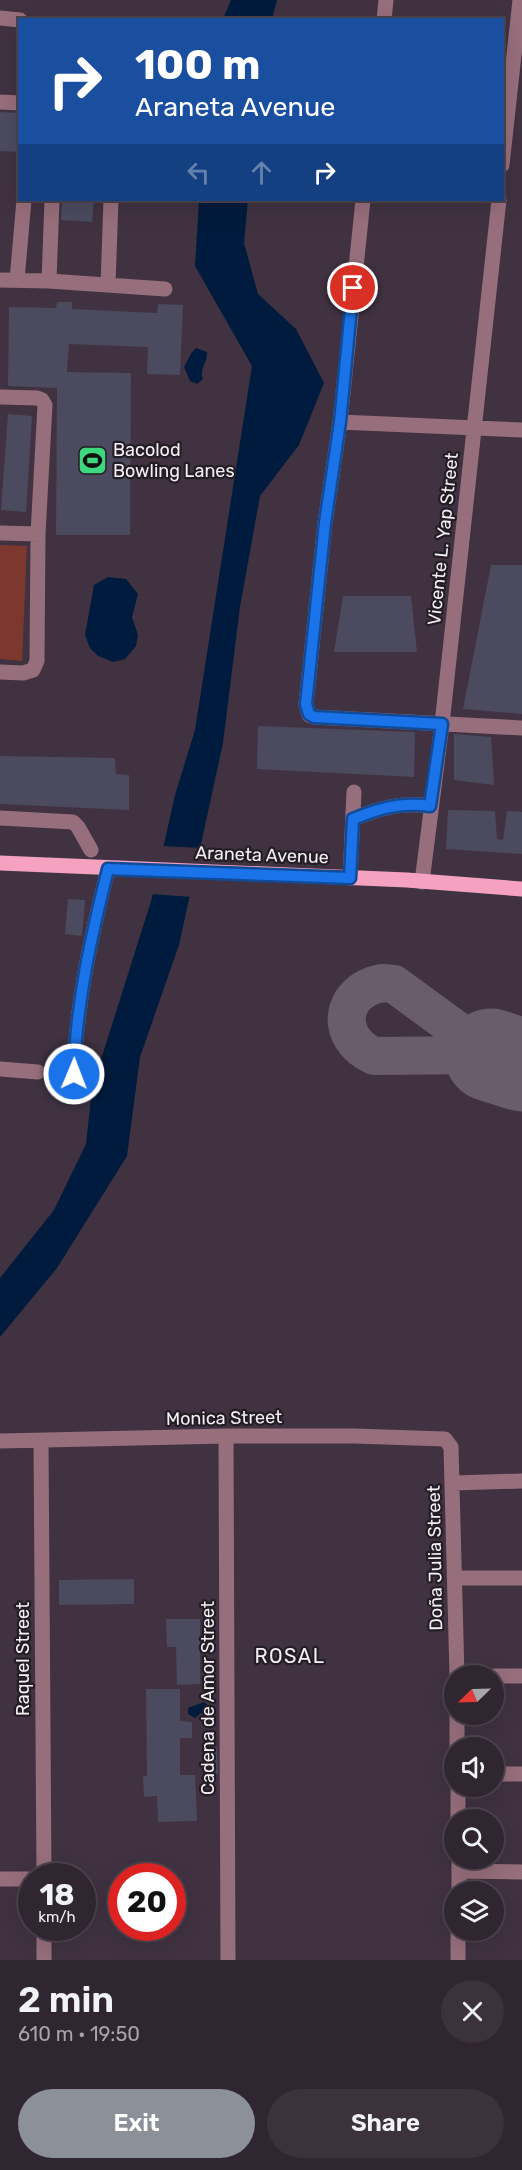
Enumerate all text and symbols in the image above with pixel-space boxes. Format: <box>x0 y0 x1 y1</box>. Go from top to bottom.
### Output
text: 100 m <box>135 40 260 90</box>
icon: right <box>36 42 114 120</box>
text: Araneta Avenue <box>135 91 335 123</box>
icon: left <box>182 156 215 189</box>
icon: ahead <box>245 156 278 189</box>
icon: right <box>308 156 341 189</box>
pin <box>327 262 378 313</box>
icon: arrive <box>336 271 369 304</box>
place label: Bacolod Bowling Lanes <box>113 439 235 482</box>
sports icon: Bacolod Bowling Lanes <box>76 444 108 476</box>
street label: Vicente L. Yap Street <box>423 451 463 627</box>
street label: Araneta Avenue <box>195 842 329 868</box>
position arrow <box>42 1042 106 1106</box>
street label: Monica Street <box>166 1406 282 1430</box>
street label: Doña Julia Street <box>423 1485 447 1631</box>
street label: Cadena de Amor Street <box>197 1601 219 1795</box>
street label: Raquel Street <box>12 1602 34 1716</box>
district label: ROSAL <box>254 1644 326 1668</box>
north arrow <box>444 1665 504 1725</box>
map controls <box>444 1665 504 1941</box>
button: sound <box>444 1737 504 1797</box>
button: search <box>444 1809 504 1869</box>
speed limit sign: 20 <box>108 1863 186 1941</box>
text: 18 <box>39 1877 75 1913</box>
button: layers <box>444 1881 504 1941</box>
text: km/h <box>38 1908 76 1926</box>
text: 2 min <box>18 1978 114 2021</box>
button: close <box>441 1980 504 2043</box>
text: 610 m · 19:50 <box>18 2022 140 2046</box>
button: Exit <box>18 2089 255 2158</box>
button: Share <box>267 2089 504 2158</box>

